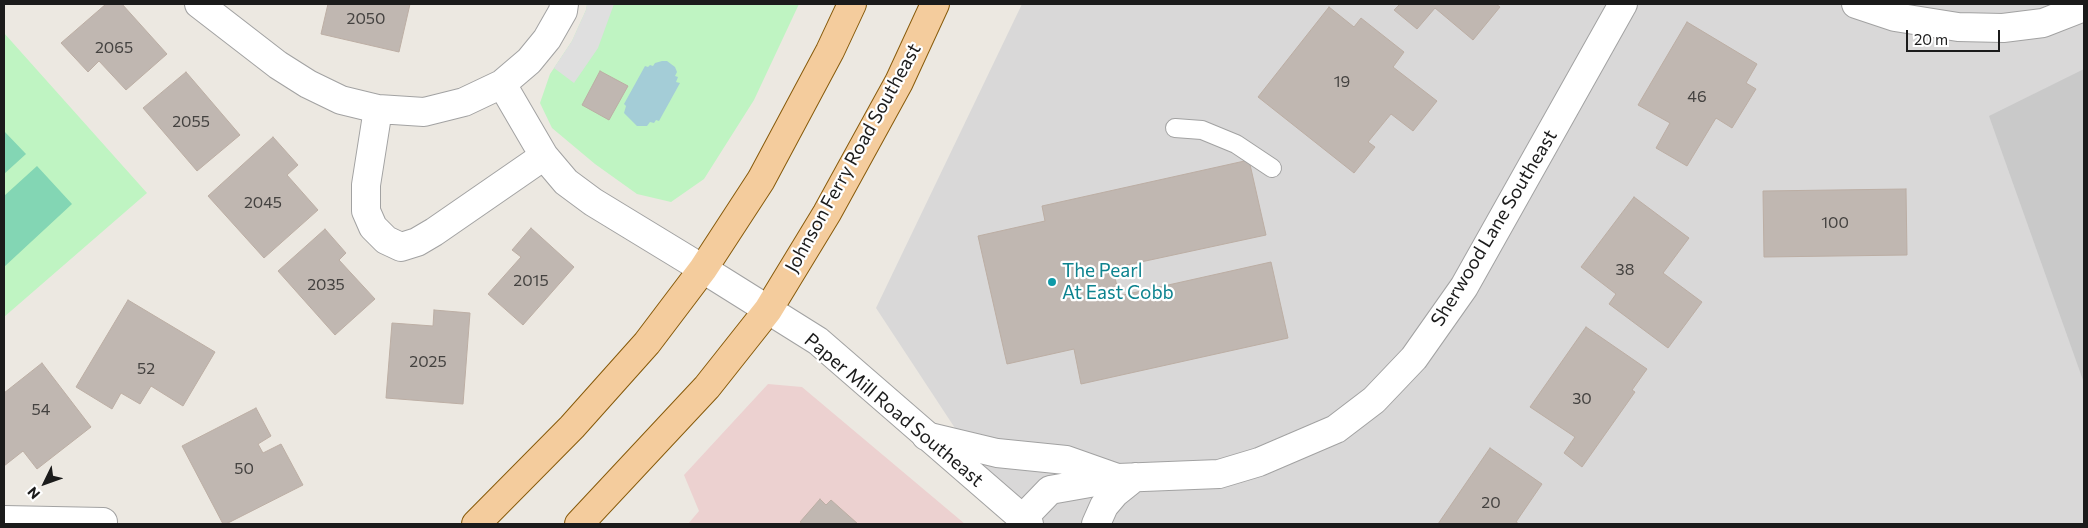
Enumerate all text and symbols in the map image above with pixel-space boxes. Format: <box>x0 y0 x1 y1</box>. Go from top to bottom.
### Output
house number: 2050 <box>347 9 385 29</box>
scale bar <box>1908 20 2002 52</box>
text: 20 m <box>1914 30 1948 48</box>
house number: 2065 <box>95 38 133 58</box>
street label: Johnson Ferry Road Southeast <box>780 39 926 277</box>
house number: 19 <box>1334 72 1350 92</box>
house number: 46 <box>1687 87 1707 107</box>
house number: 2055 <box>172 112 210 132</box>
street label: Sherwood Lane Southeast <box>1426 126 1562 330</box>
house number: 2045 <box>244 193 282 213</box>
house number: 100 <box>1821 213 1849 233</box>
place label: The Pearl At East Cobb <box>1062 260 1174 304</box>
house number: 38 <box>1616 260 1634 280</box>
house number: 2015 <box>513 271 549 291</box>
house number: 2035 <box>307 275 345 295</box>
marker: The Pearl At East Cobb <box>1046 276 1058 288</box>
street label: Paper Mill Road Southeast <box>800 328 988 492</box>
house number: 2025 <box>409 352 447 372</box>
house number: 52 <box>137 359 155 379</box>
house number: 30 <box>1572 389 1592 409</box>
house number: 54 <box>32 400 50 420</box>
north arrow <box>20 458 70 508</box>
house number: 50 <box>234 459 254 479</box>
text: N <box>24 484 43 503</box>
house number: 20 <box>1481 493 1501 513</box>

